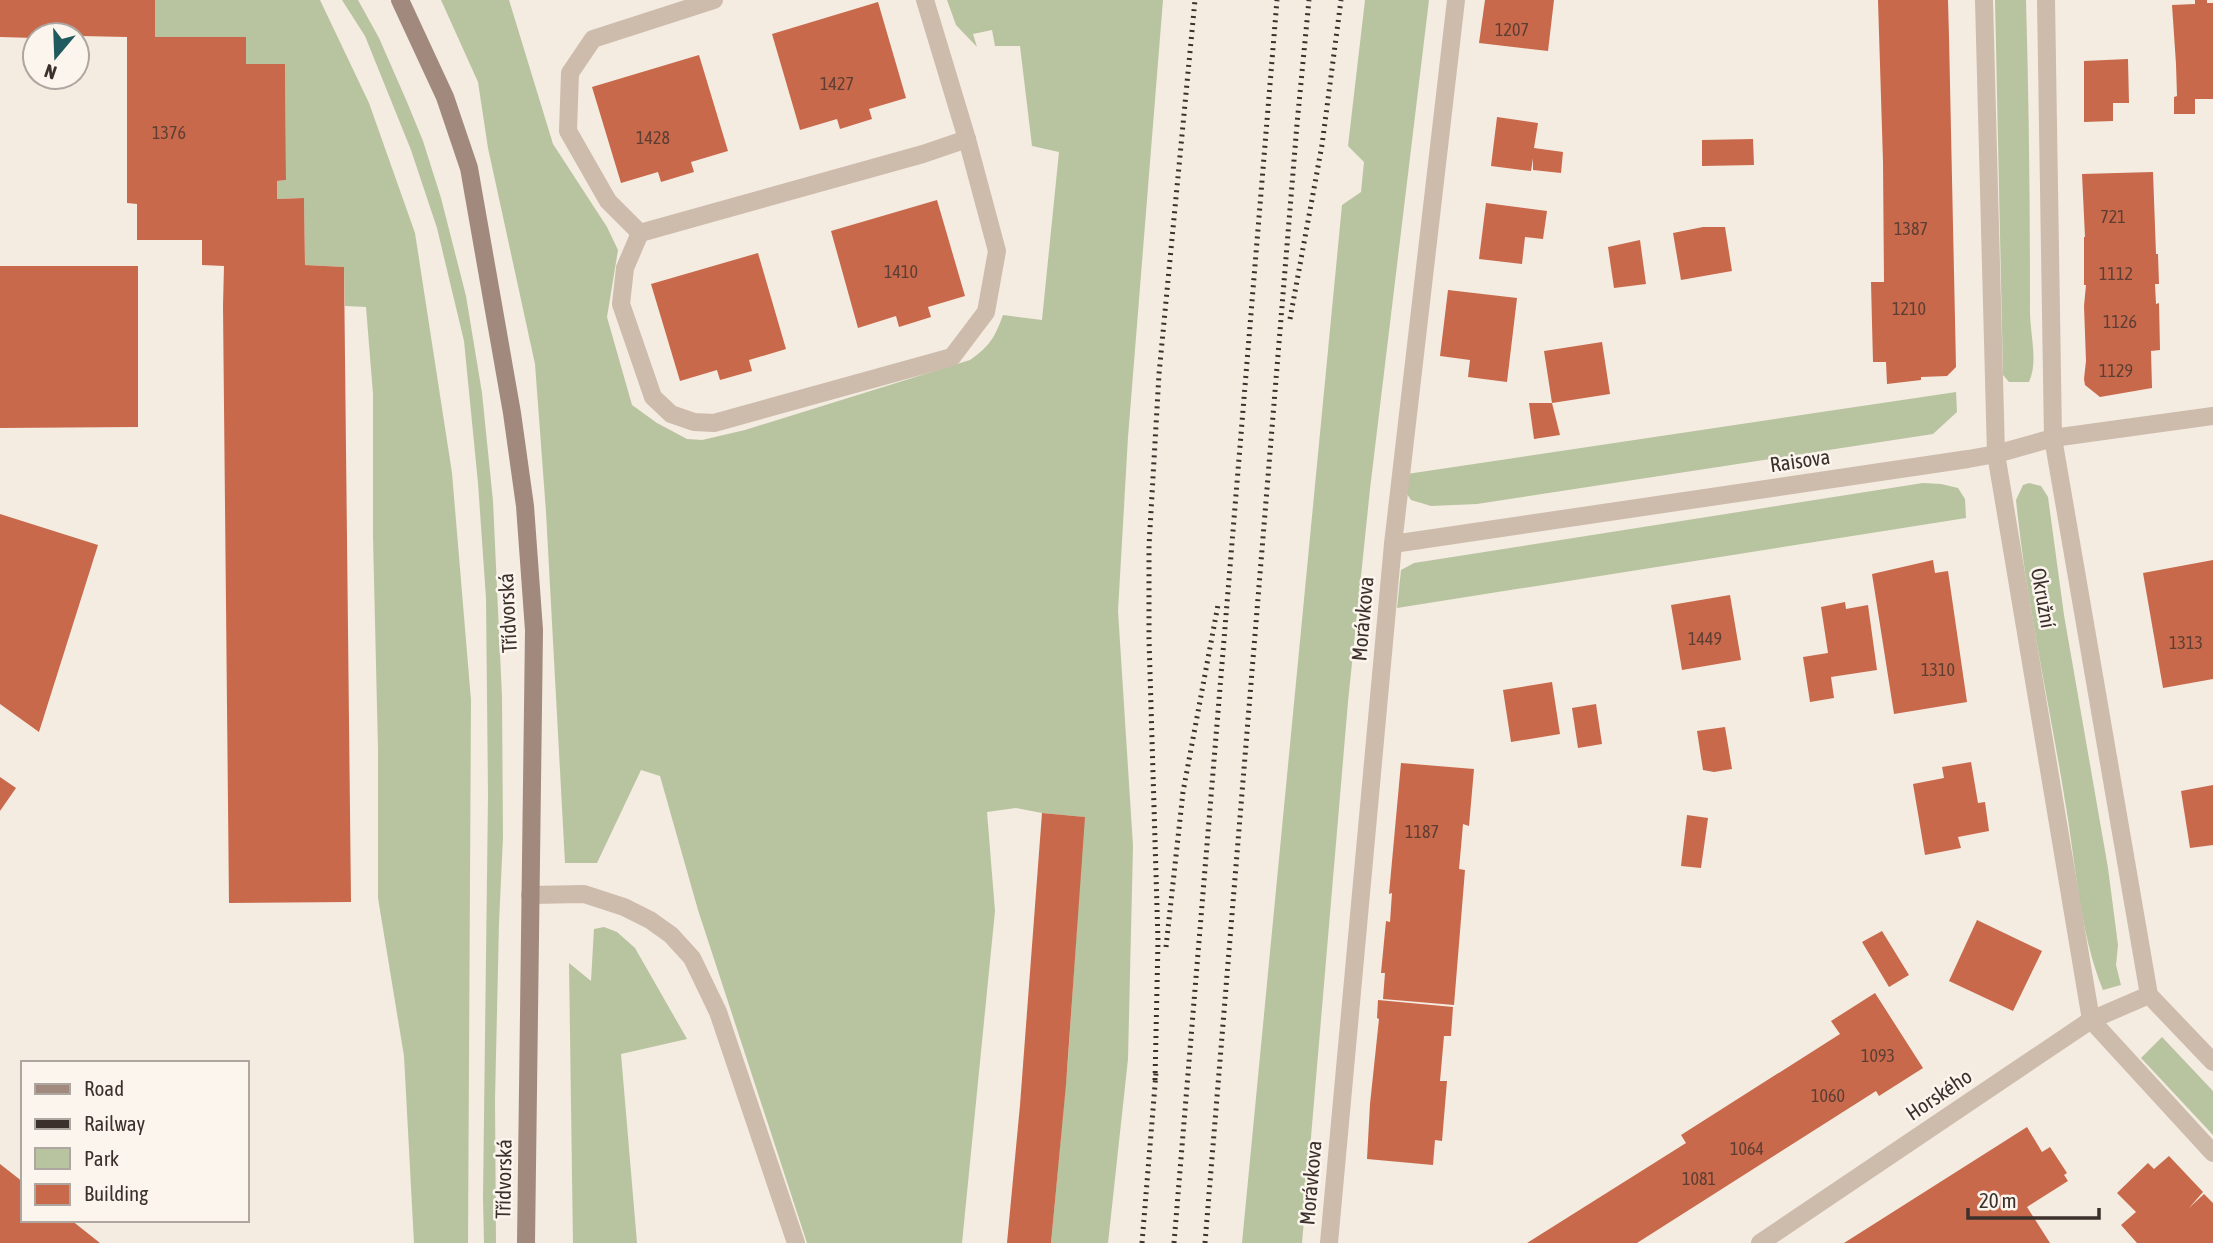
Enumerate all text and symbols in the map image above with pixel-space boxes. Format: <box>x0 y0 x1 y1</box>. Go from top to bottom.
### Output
house number: 1207 <box>1495 19 1529 40</box>
north arrow <box>21 21 91 91</box>
text: N <box>42 60 59 84</box>
house number: 1427 <box>820 73 854 94</box>
house number: 1376 <box>152 122 186 143</box>
house number: 1428 <box>636 127 670 148</box>
house number: 721 <box>2100 206 2126 227</box>
house number: 1387 <box>1894 218 1928 239</box>
house number: 1410 <box>884 261 918 282</box>
house number: 1112 <box>2099 263 2133 284</box>
house number: 1210 <box>1892 298 1926 319</box>
house number: 1126 <box>2103 311 2137 332</box>
house number: 1129 <box>2099 360 2133 381</box>
street label: Raisova <box>1768 444 1831 476</box>
street label: Okružní <box>2027 566 2061 630</box>
street label: Třídvorská <box>493 573 521 654</box>
street label: Morávkova <box>1346 576 1378 662</box>
house number: 1449 <box>1688 628 1722 649</box>
house number: 1313 <box>2169 632 2203 653</box>
house number: 1310 <box>1921 659 1955 680</box>
house number: 1187 <box>1405 821 1439 842</box>
house number: 1093 <box>1861 1045 1895 1066</box>
legend <box>21 1061 248 1222</box>
street label: Horského <box>1901 1064 1976 1125</box>
text: Road <box>84 1076 124 1100</box>
house number: 1060 <box>1811 1085 1845 1106</box>
text: Railway <box>84 1111 146 1135</box>
house number: 1064 <box>1730 1138 1764 1159</box>
street label: Třídvorská <box>490 1139 516 1219</box>
street label: Morávkova <box>1294 1140 1326 1226</box>
text: Park <box>84 1146 119 1170</box>
house number: 1081 <box>1682 1168 1716 1189</box>
scale bar <box>1968 1176 2099 1220</box>
text: Building <box>84 1181 148 1205</box>
text: 20 m <box>1979 1188 2017 1212</box>

